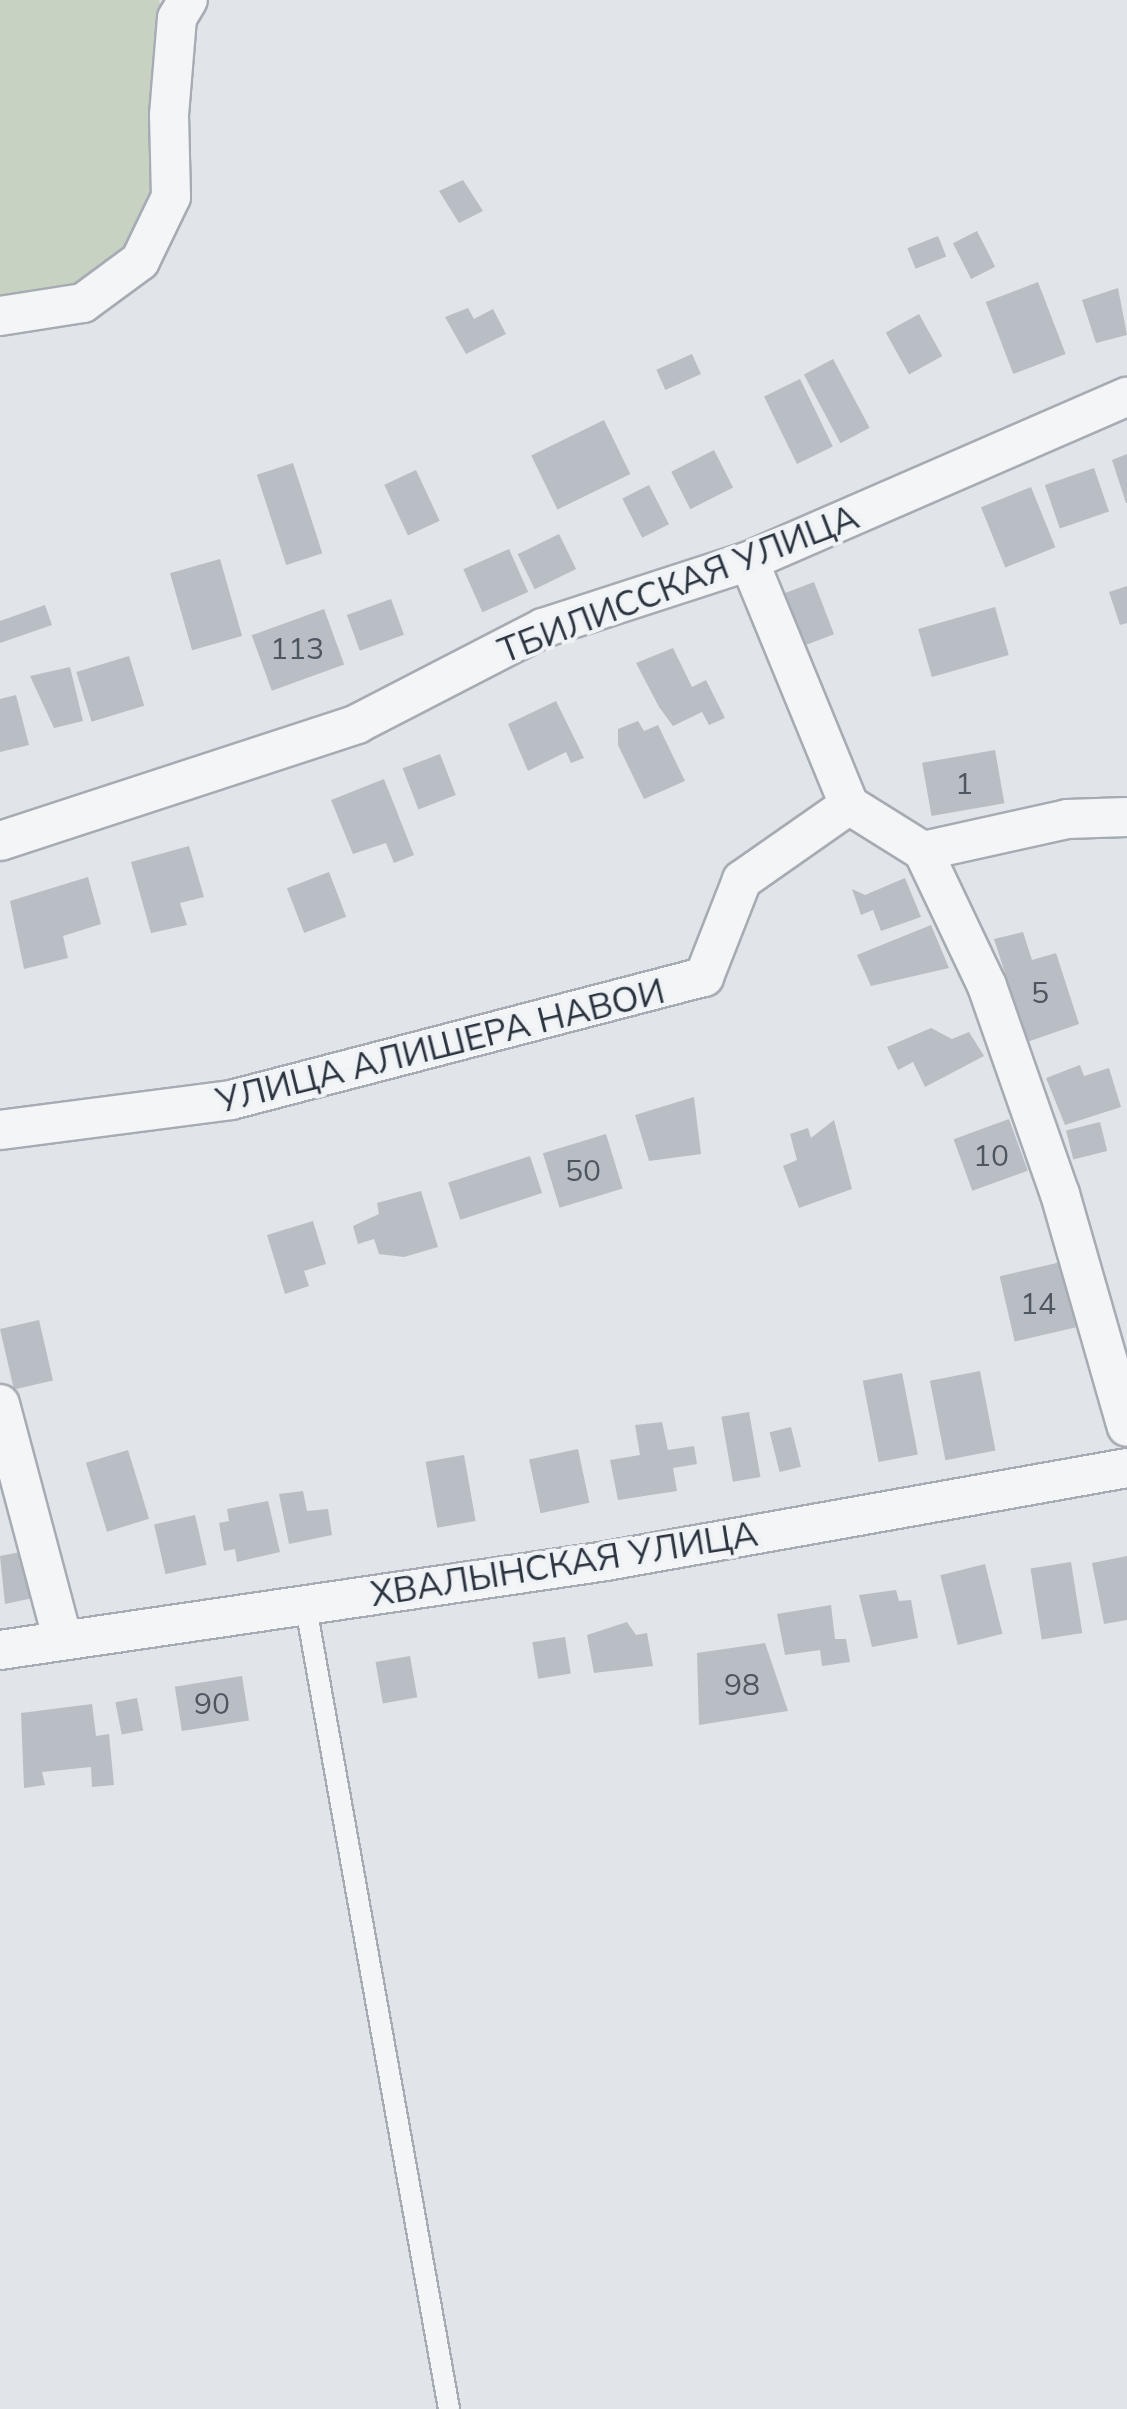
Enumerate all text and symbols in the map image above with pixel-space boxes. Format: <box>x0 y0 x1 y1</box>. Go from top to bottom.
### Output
street label: ТБИЛИССКАЯ УЛИЦА <box>492 495 864 671</box>
house number: 113 <box>270 630 324 666</box>
house number: 1 <box>955 765 973 801</box>
street label: УЛИЦА АЛИШЕРА НАВОИ <box>211 969 669 1121</box>
house number: 5 <box>1031 974 1049 1010</box>
house number: 10 <box>973 1137 1009 1173</box>
house number: 50 <box>565 1152 601 1188</box>
house number: 14 <box>1020 1285 1056 1321</box>
street label: ХВАЛЫНСКАЯ УЛИЦА <box>368 1512 760 1614</box>
house number: 98 <box>724 1666 760 1702</box>
house number: 90 <box>194 1685 230 1721</box>

